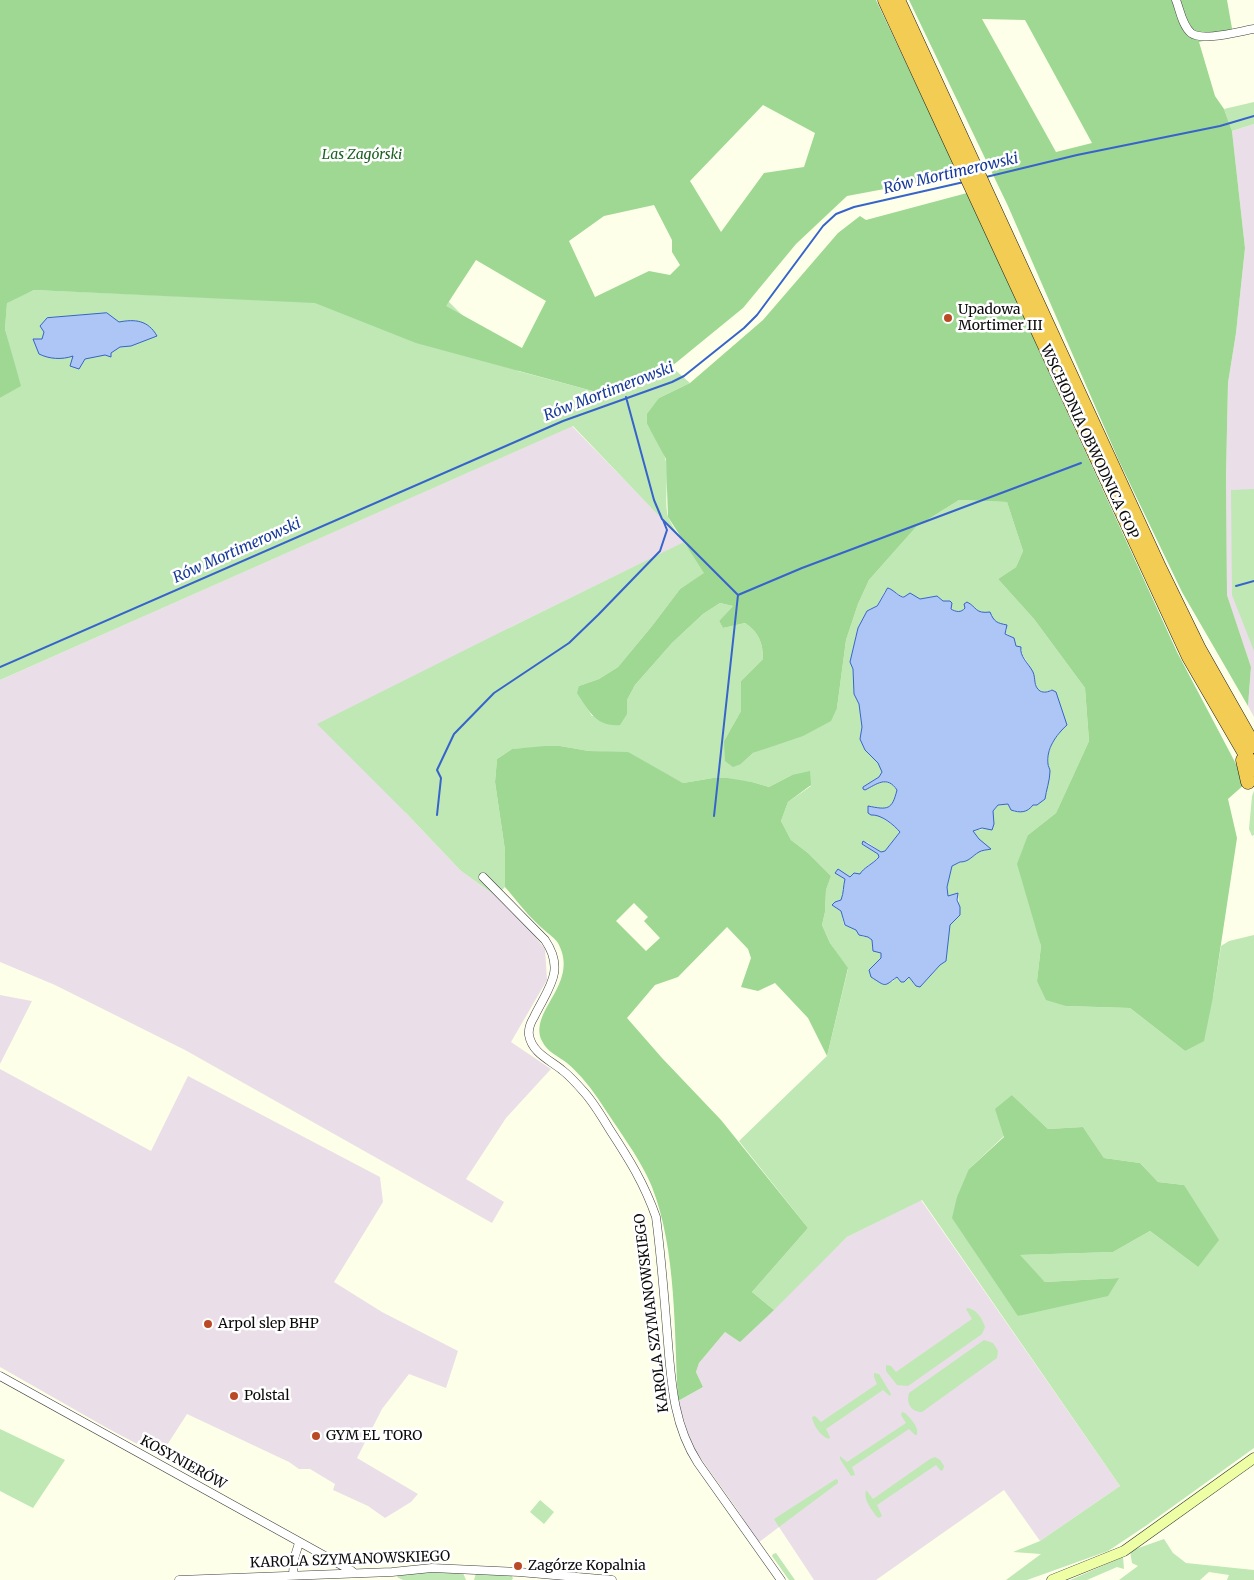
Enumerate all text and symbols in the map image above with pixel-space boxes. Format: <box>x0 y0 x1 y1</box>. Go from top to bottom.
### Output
park label: Las Zagórski <box>322 147 402 163</box>
water label: Rów Mortimerowski <box>882 150 1020 198</box>
place label: Upadowa Mortimer III <box>958 302 1043 334</box>
marker: Upadowa Mortimer III <box>942 312 954 324</box>
street label: WSCHODNIA OBWODNICA GOP <box>1037 342 1141 542</box>
water label: Rów Mortimerowski <box>541 359 677 425</box>
water label: Rów Mortimerowski <box>170 515 304 587</box>
street label: KAROLA SZYMANOWSKIEGO <box>631 1212 673 1414</box>
place label: Arpol slep BHP <box>218 1316 319 1332</box>
marker: Arpol slep BHP <box>202 1318 214 1330</box>
place label: Polstal <box>244 1388 290 1404</box>
marker: Polstal <box>228 1390 240 1402</box>
place label: GYM EL TORO <box>326 1428 422 1444</box>
marker: GYM EL TORO <box>310 1430 322 1442</box>
street label: KOSYNIERÓW <box>137 1432 229 1494</box>
street label: KAROLA SZYMANOWSKIEGO <box>249 1548 451 1572</box>
place label: Zagórze Kopalnia <box>528 1558 646 1574</box>
marker: Zagórze Kopalnia <box>512 1560 524 1572</box>

